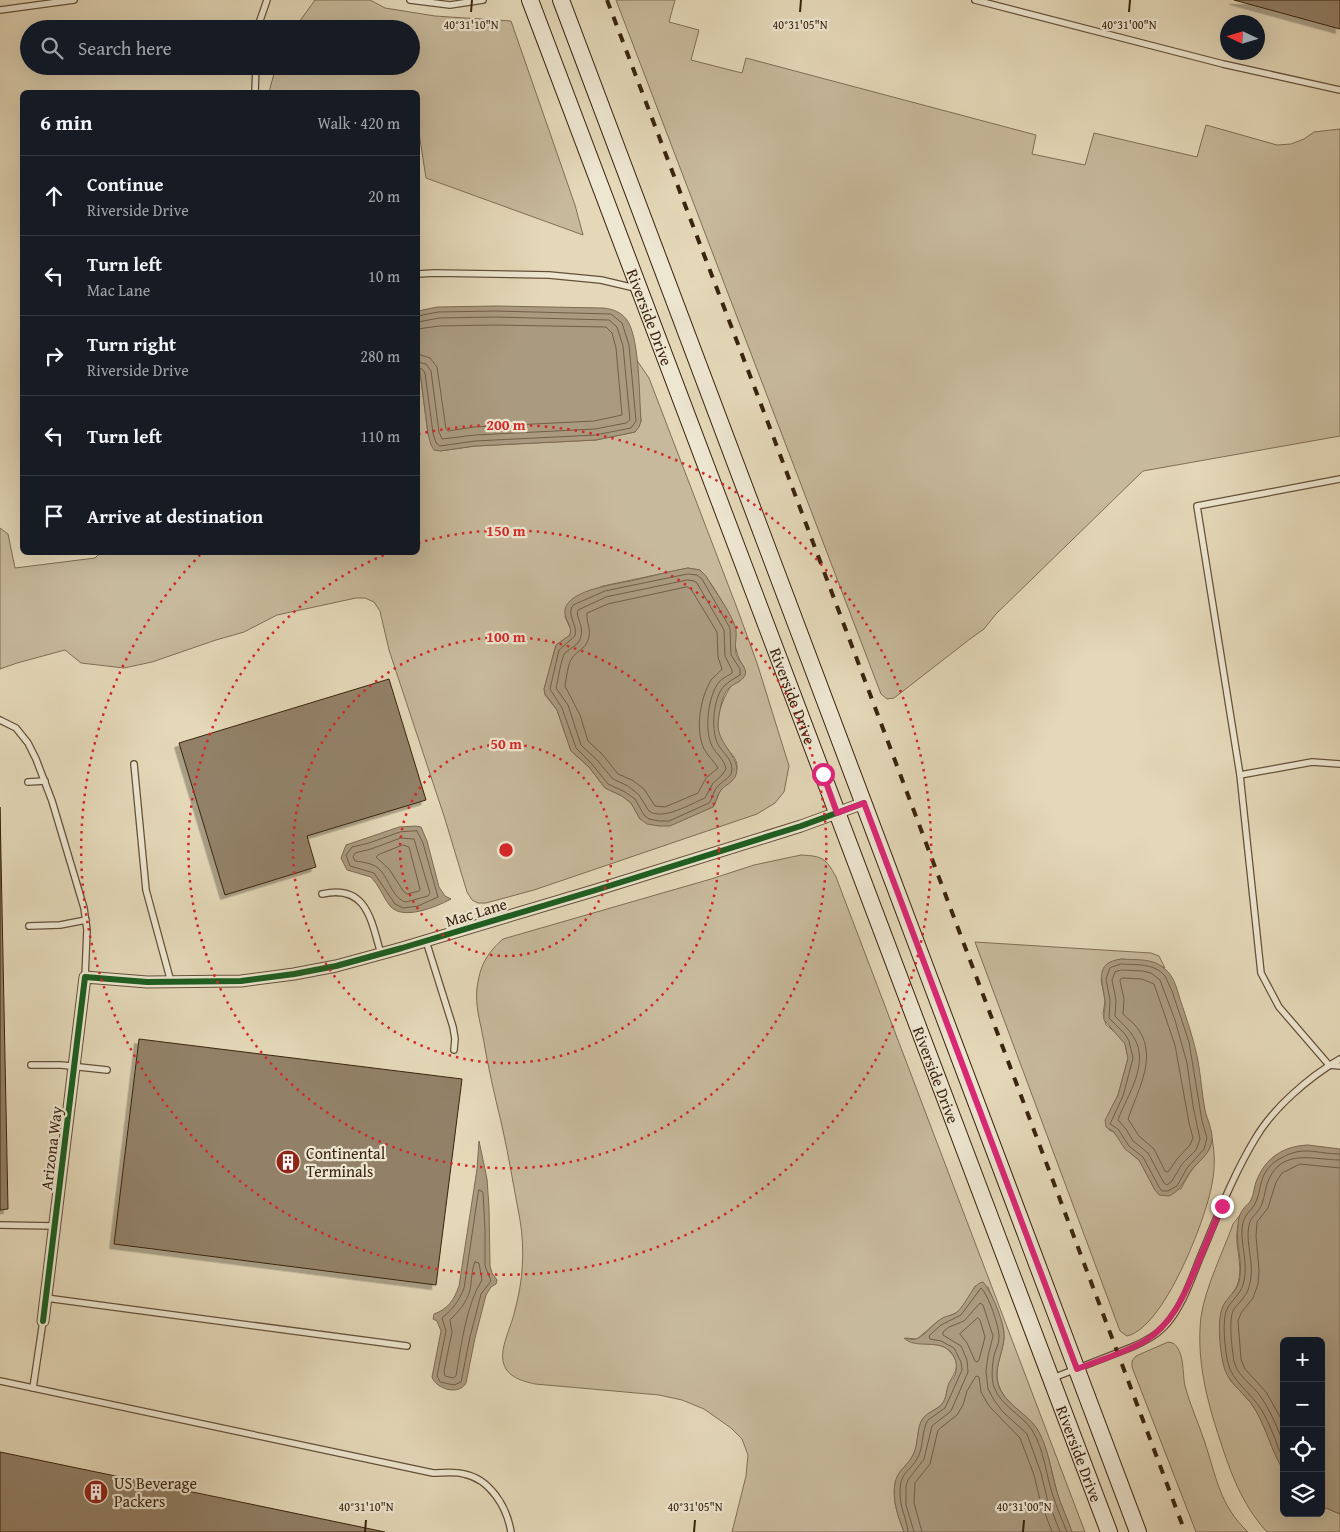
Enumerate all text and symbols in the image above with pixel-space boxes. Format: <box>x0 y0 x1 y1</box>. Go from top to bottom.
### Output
north arrow <box>1220 15 1265 60</box>
text: 40°31'10"N <box>443 16 499 33</box>
text: 40°31'05"N <box>772 16 828 33</box>
text: 40°31'00"N <box>1101 16 1157 33</box>
search box <box>20 20 420 75</box>
icon: search <box>38 34 66 62</box>
text: Search here <box>78 34 172 62</box>
text: 6 min <box>40 107 92 138</box>
text: Walk · 420 m <box>317 111 400 135</box>
text: Continue <box>87 170 164 198</box>
icon: ahead <box>40 182 68 210</box>
text: 20 m <box>368 184 400 208</box>
text: Riverside Drive <box>87 198 189 222</box>
text: Turn left <box>87 250 162 278</box>
icon: left <box>40 262 68 290</box>
text: 10 m <box>368 264 400 288</box>
street label: Riverside Drive <box>621 265 679 369</box>
text: Mac Lane <box>87 278 150 302</box>
text: Turn right <box>87 330 176 358</box>
icon: right <box>40 342 68 370</box>
text: 280 m <box>360 344 400 368</box>
text: Riverside Drive <box>87 358 189 382</box>
text: 200 m <box>486 414 526 435</box>
icon: left <box>40 422 68 450</box>
text: Turn left <box>87 422 162 450</box>
text: 110 m <box>360 424 400 448</box>
icon: arrive <box>40 502 68 530</box>
text: Arrive at destination <box>87 502 263 530</box>
text: 150 m <box>486 520 526 541</box>
text: 100 m <box>486 626 526 647</box>
street label: Riverside Drive <box>764 644 822 748</box>
text: 50 m <box>490 733 522 754</box>
route start <box>812 763 835 786</box>
centre of rings <box>497 841 515 859</box>
street label: Mac Lane <box>442 891 510 933</box>
street label: Riverside Drive <box>907 1023 965 1127</box>
street label: Arizona Way <box>34 1105 68 1191</box>
place label: Continental Terminals <box>306 1141 386 1183</box>
building icon: Continental Terminals <box>275 1149 301 1175</box>
route end <box>1211 1195 1234 1218</box>
map controls <box>1280 1337 1325 1517</box>
button: + <box>1280 1337 1325 1382</box>
button: − <box>1280 1382 1325 1427</box>
street label: Riverside Drive <box>1050 1402 1109 1506</box>
button: locate <box>1280 1427 1325 1472</box>
place label: US Beverage Packers <box>114 1471 197 1513</box>
button: layers <box>1280 1472 1325 1517</box>
building icon: US Beverage Packers <box>83 1479 109 1505</box>
text: 40°31'10"N <box>338 1498 394 1515</box>
text: 40°31'05"N <box>667 1498 723 1515</box>
text: 40°31'00"N <box>996 1498 1052 1515</box>

